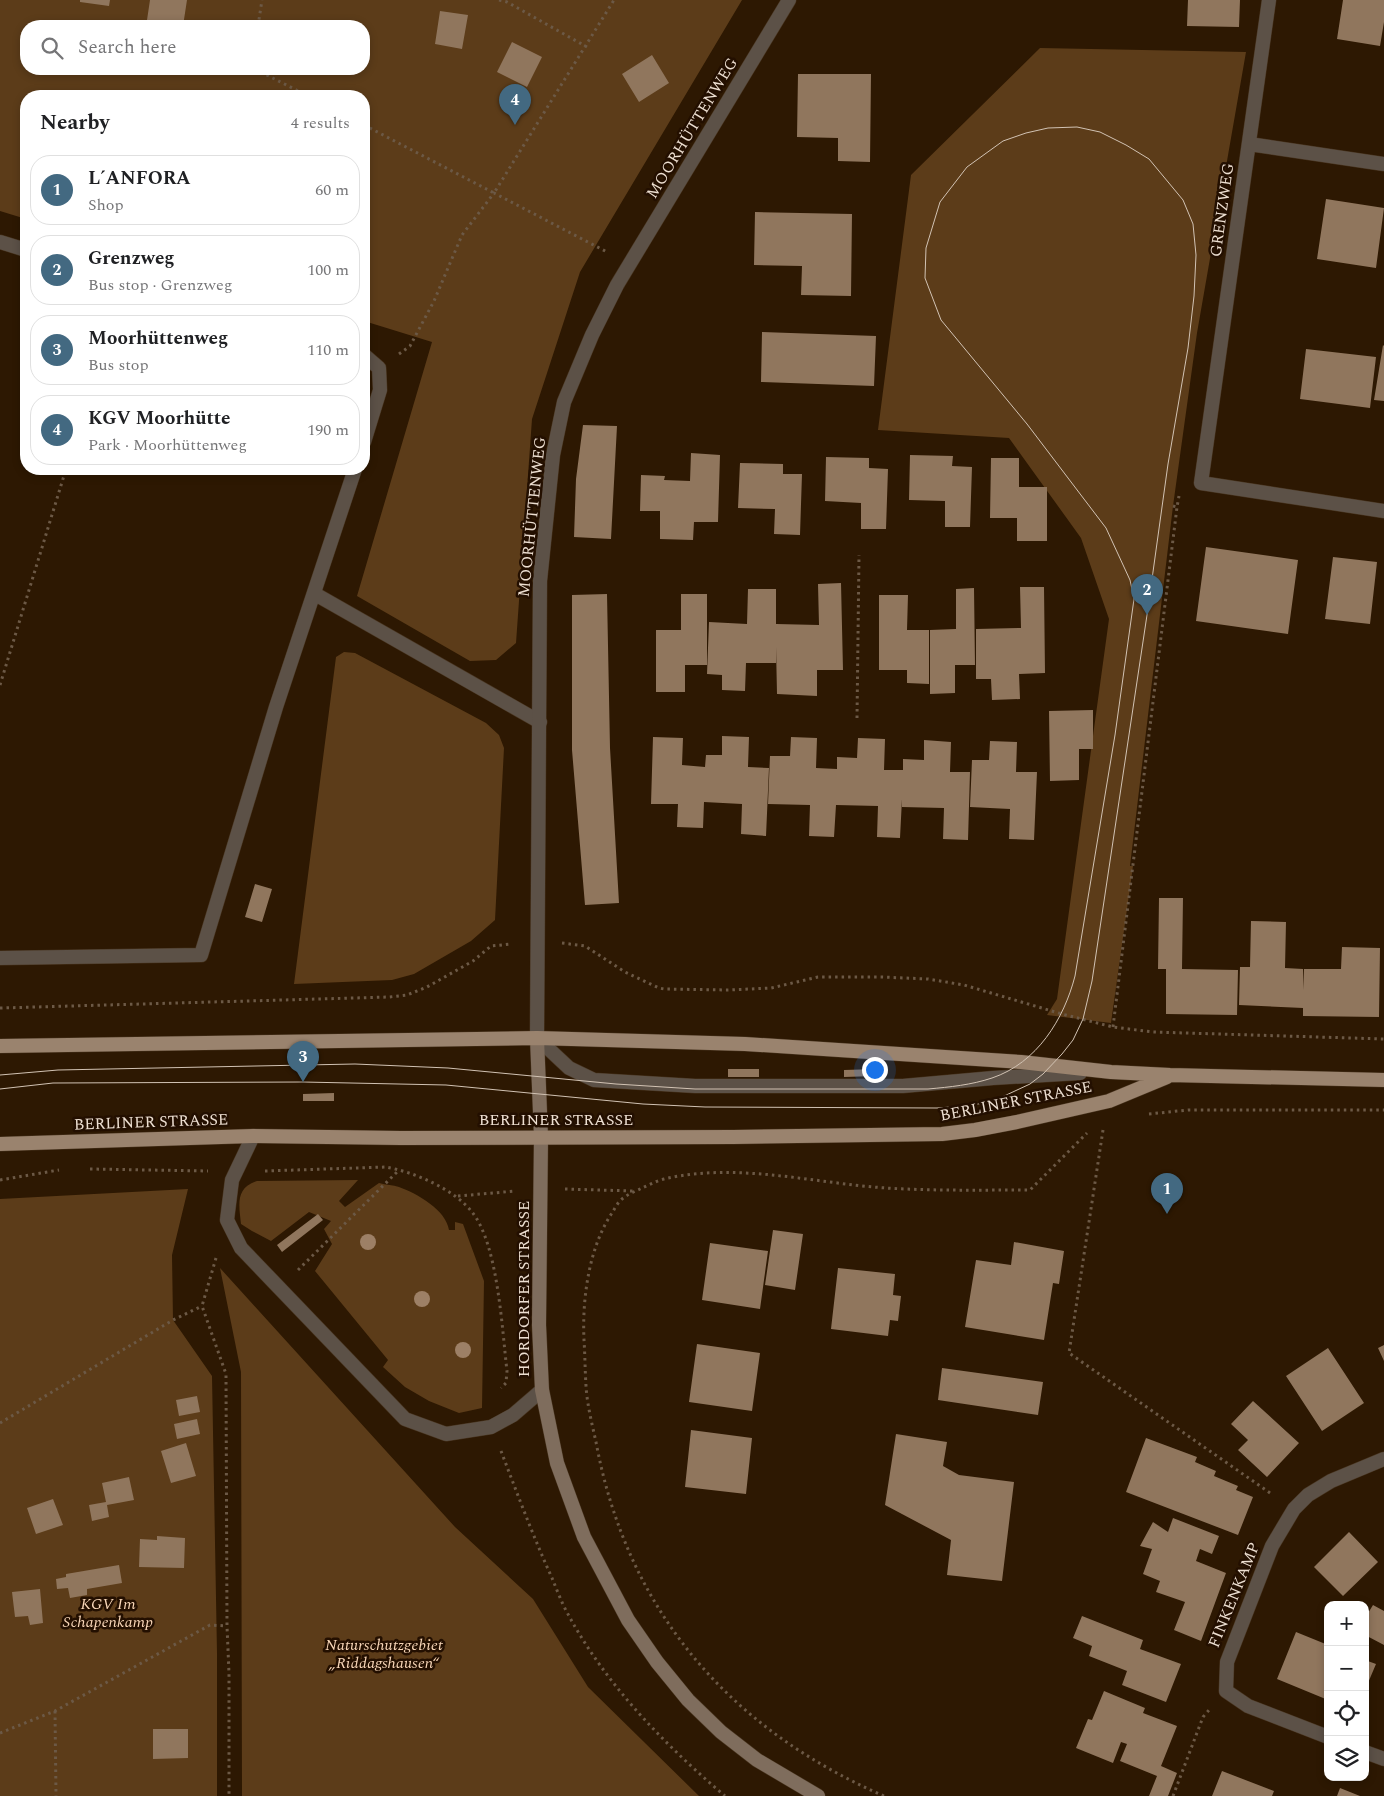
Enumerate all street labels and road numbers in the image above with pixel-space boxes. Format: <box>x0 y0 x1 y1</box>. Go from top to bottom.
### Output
street label: MOORHÜTTENWEG <box>640 53 744 203</box>
street label: GRENZWEG <box>1204 162 1240 258</box>
street label: MOORHÜTTENWEG <box>512 436 552 598</box>
street label: BERLINER STRASSE <box>938 1074 1094 1128</box>
street label: BERLINER STRASSE <box>73 1107 229 1137</box>
street label: BERLINER STRASSE <box>479 1108 633 1132</box>
street label: HORDORFER STRASSE <box>512 1201 536 1377</box>
street label: FINKENKAMP <box>1202 1539 1266 1651</box>

